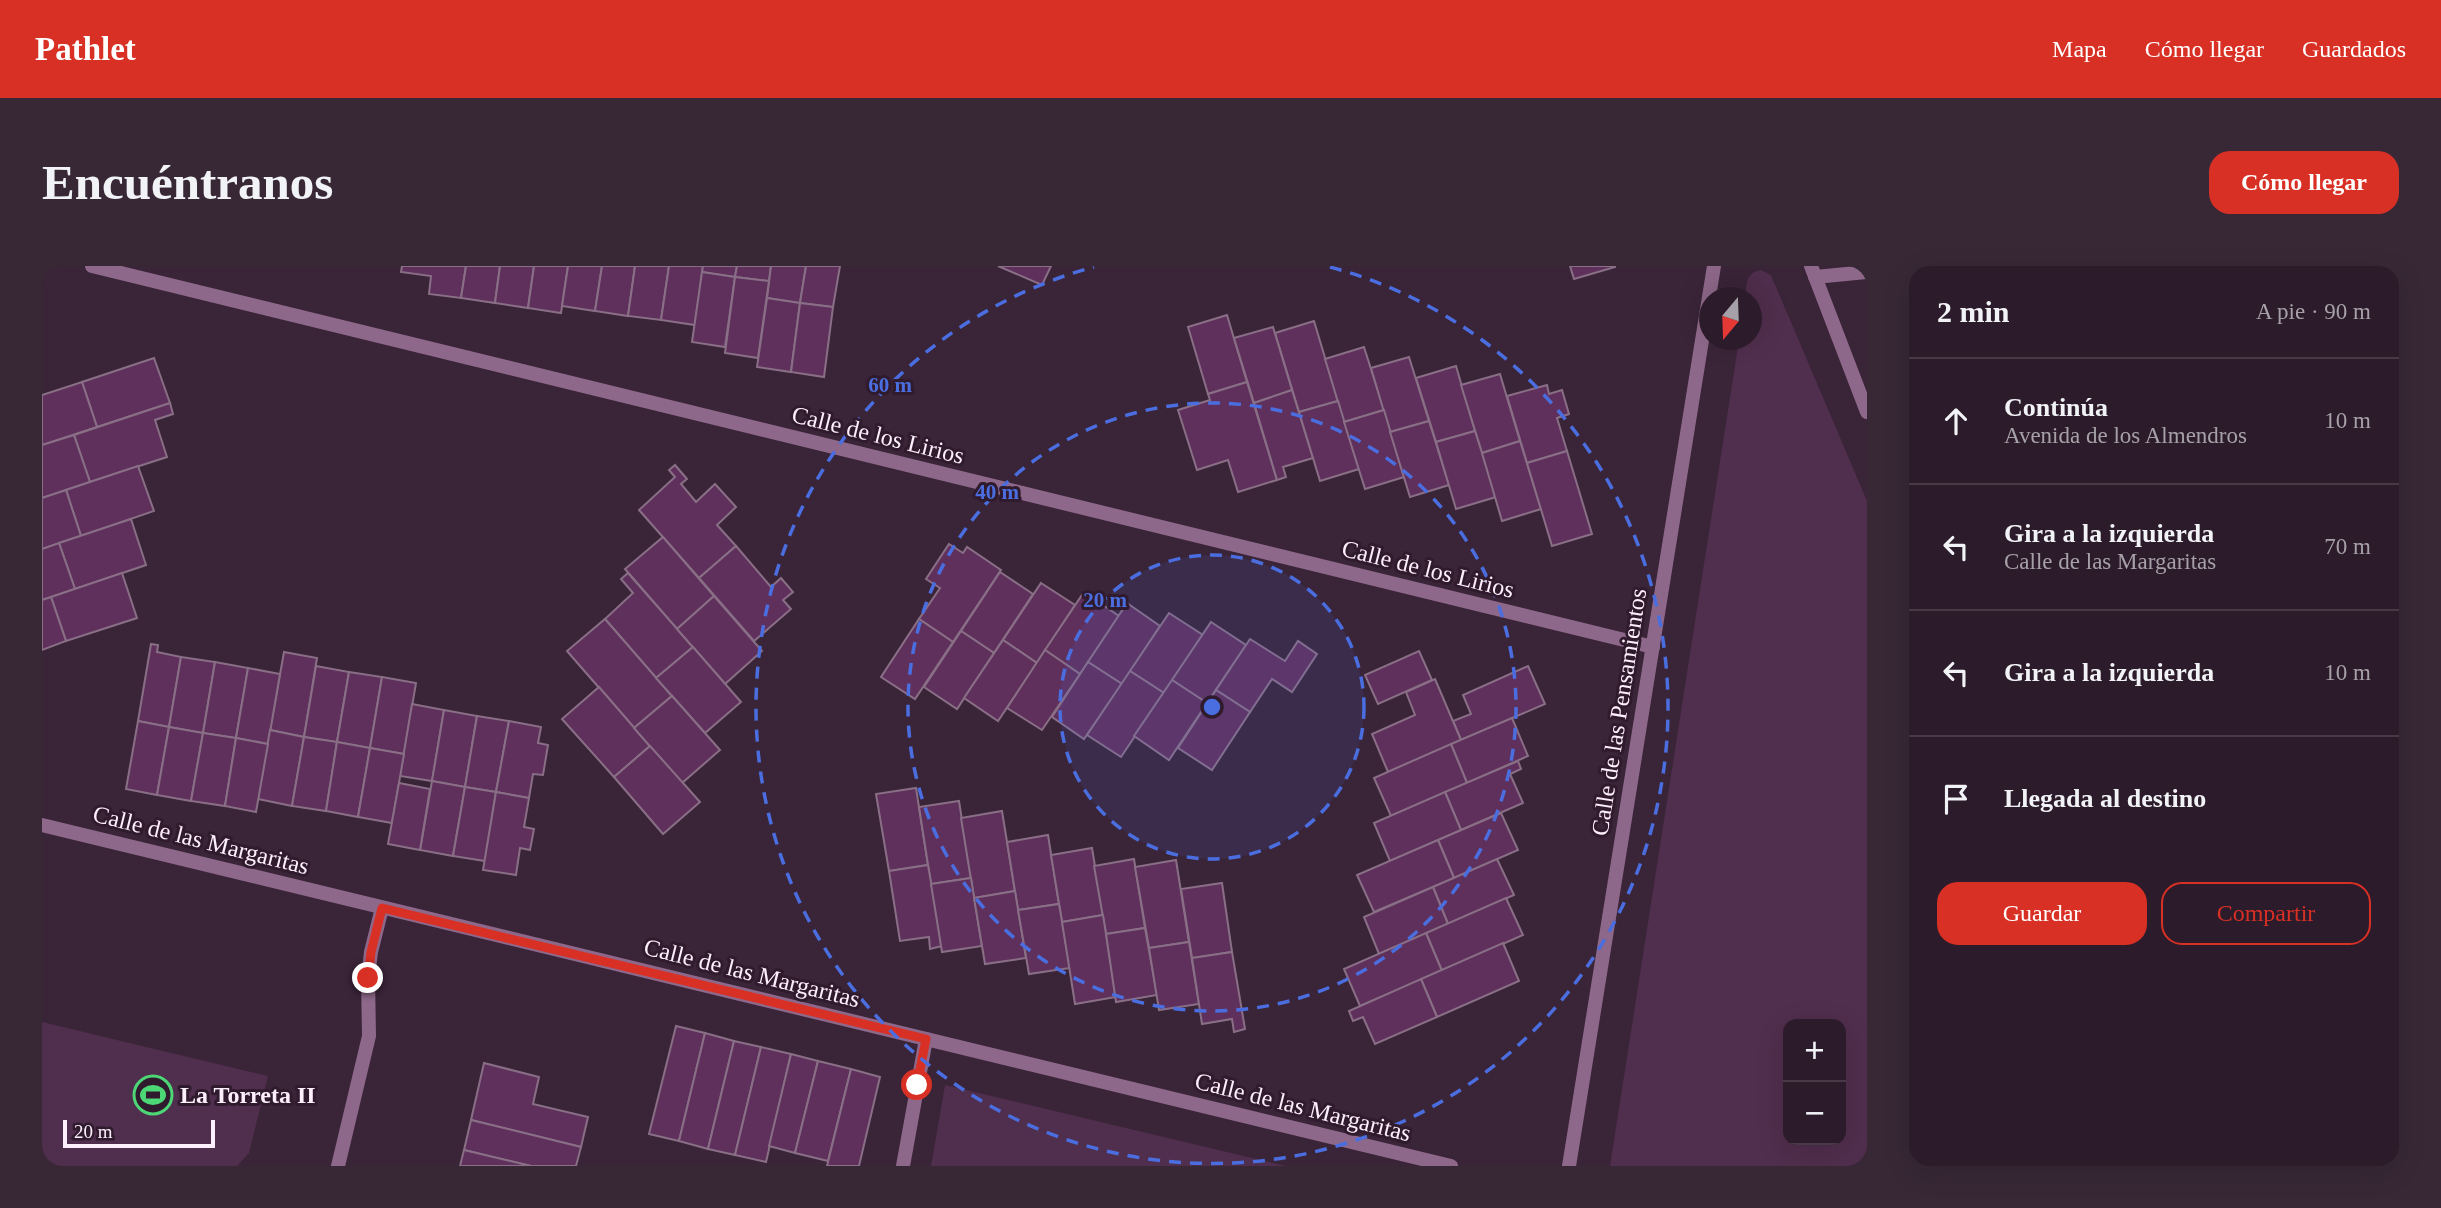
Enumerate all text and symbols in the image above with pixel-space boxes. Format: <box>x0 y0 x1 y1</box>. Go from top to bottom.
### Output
text: Pathlet <box>35 31 136 67</box>
text: Mapa <box>2052 36 2107 62</box>
text: Cómo llegar <box>2145 36 2264 62</box>
text: Guardados <box>2302 36 2406 62</box>
button: Cómo llegar <box>2209 151 2399 214</box>
text: Encuéntranos <box>42 155 333 210</box>
north arrow <box>1699 287 1762 350</box>
text: 2 min <box>1937 295 2010 328</box>
text: A pie · 90 m <box>2256 299 2371 324</box>
text: 60 m <box>868 373 912 397</box>
text: Continúa <box>2004 393 2108 422</box>
street label: Calle de los Lirios <box>789 401 967 469</box>
icon: ahead <box>1937 402 1975 440</box>
text: 10 m <box>2324 408 2371 433</box>
text: Avenida de los Almendros <box>2004 423 2247 448</box>
text: 40 m <box>975 480 1019 504</box>
text: Gira a la izquierda <box>2004 519 2214 548</box>
icon: left <box>1937 528 1975 566</box>
text: 70 m <box>2324 534 2371 559</box>
street label: Calle de los Lirios <box>1339 535 1517 603</box>
text: Calle de las Margaritas <box>2004 549 2216 574</box>
street label: Calle de las Pensamientos <box>1587 587 1651 837</box>
text: 20 m <box>1083 588 1127 612</box>
icon: left <box>1937 654 1975 692</box>
text: Gira a la izquierda <box>2004 658 2214 687</box>
text: 10 m <box>2324 660 2371 685</box>
centre of rings <box>1200 695 1224 719</box>
icon: arrive <box>1937 780 1975 818</box>
text: Llegada al destino <box>2004 784 2206 813</box>
street label: Calle de las Margaritas <box>90 801 312 879</box>
button: Guardar <box>1937 882 2147 945</box>
button: Compartir <box>2161 882 2371 945</box>
street label: Calle de las Margaritas <box>641 934 863 1012</box>
route end <box>352 962 383 993</box>
map controls <box>1783 1019 1846 1145</box>
button: + <box>1783 1019 1846 1082</box>
street label: Calle de las Margaritas <box>1192 1068 1414 1146</box>
route start <box>901 1069 932 1100</box>
sports icon: La Torreta II <box>132 1074 174 1116</box>
place label: La Torreta II <box>180 1082 316 1108</box>
button: − <box>1783 1082 1846 1145</box>
scale bar <box>63 1117 215 1149</box>
text: 20 m <box>74 1121 113 1142</box>

